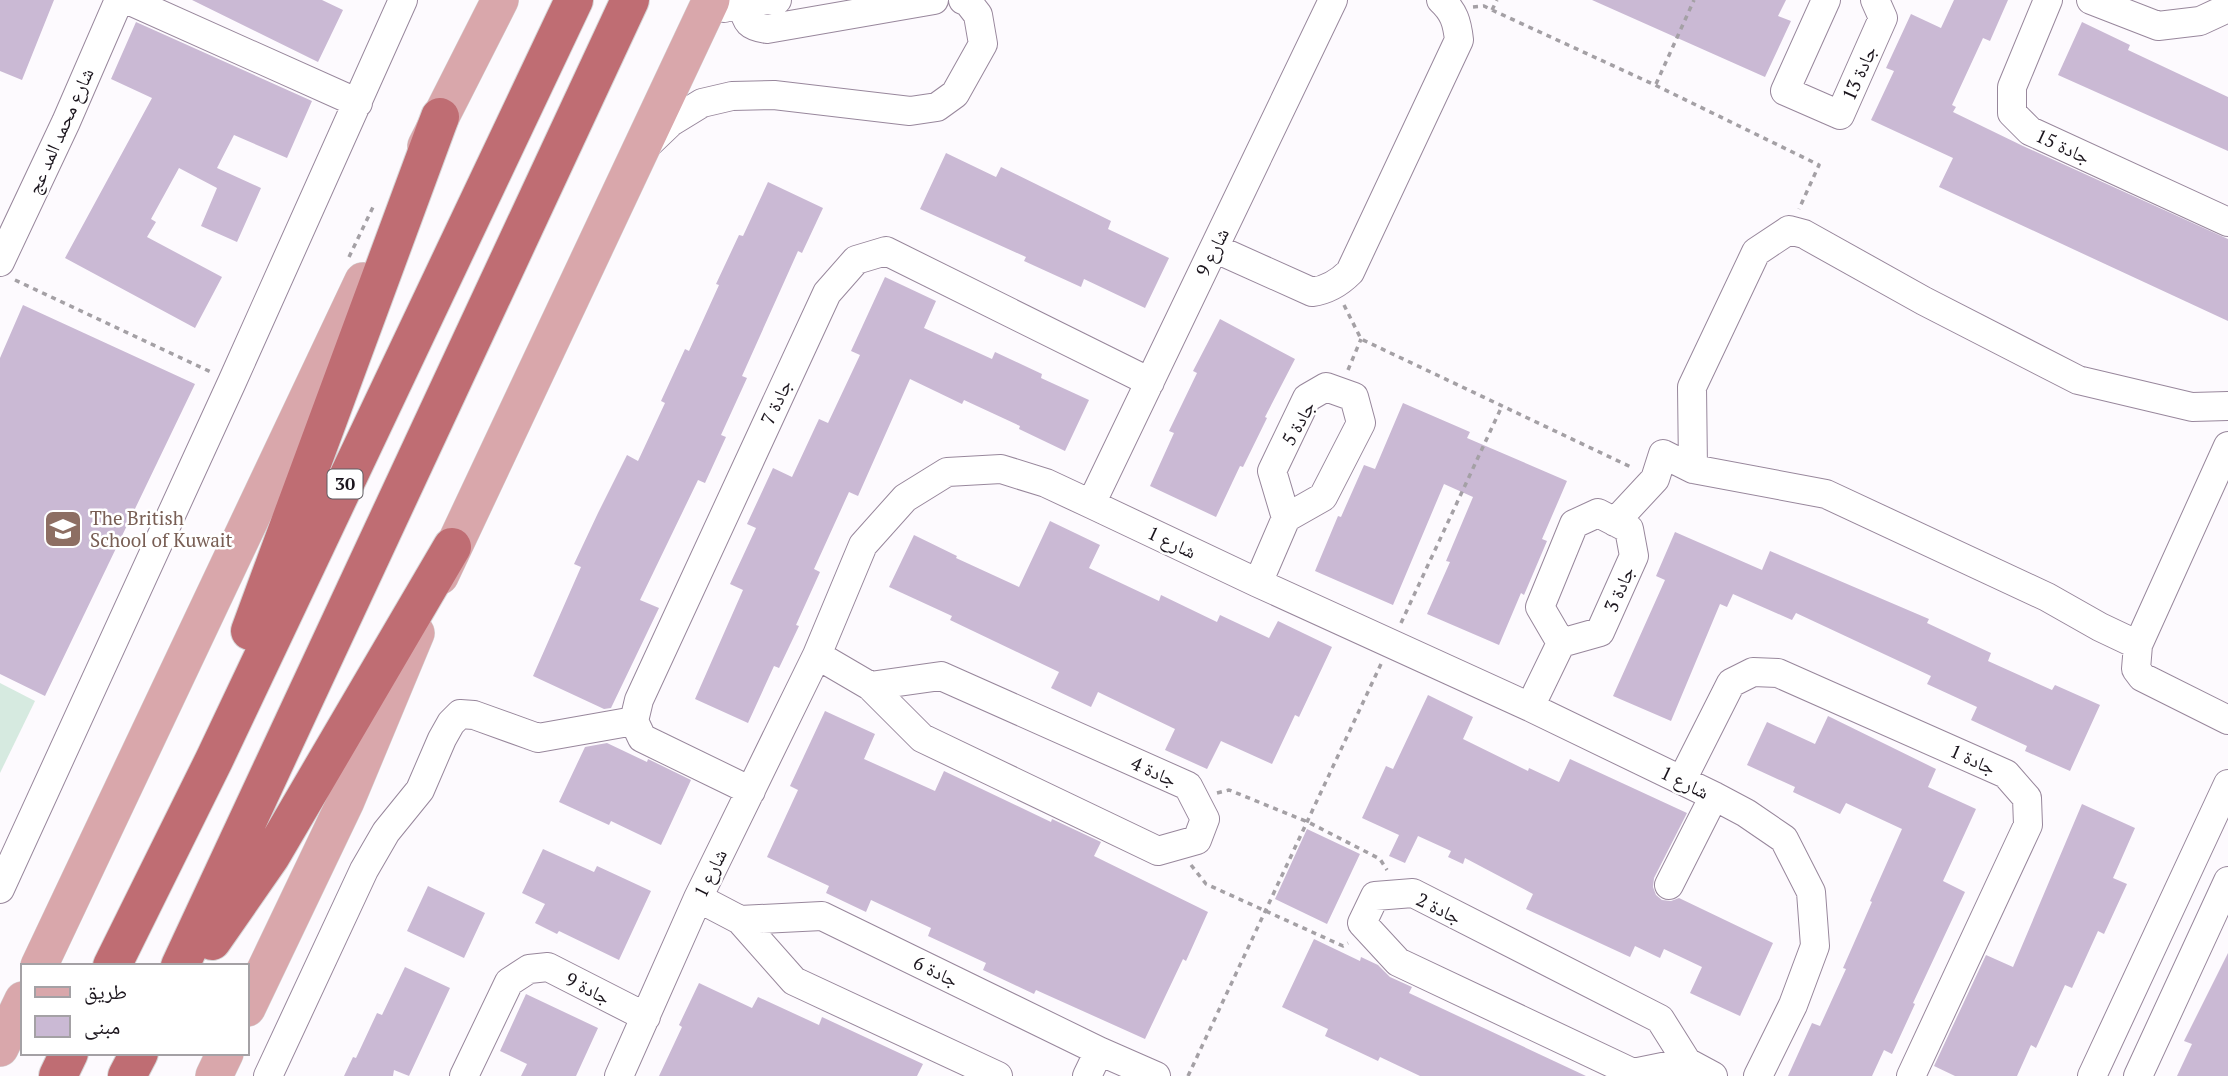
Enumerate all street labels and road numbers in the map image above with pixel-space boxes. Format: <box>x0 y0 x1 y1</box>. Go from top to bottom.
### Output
street label: جادة 13 <box>1835 41 1882 104</box>
street label: شارع محمد المد عج <box>21 64 99 198</box>
street label: جادة 15 <box>2032 122 2095 169</box>
street label: شارع 9 <box>1189 223 1234 280</box>
street label: جادة 7 <box>754 375 797 428</box>
street label: جادة 5 <box>1275 396 1320 449</box>
road number: 30 <box>328 470 362 498</box>
street label: شارع 1 <box>1144 519 1201 564</box>
street label: جادة 3 <box>1598 562 1640 615</box>
street label: جادة 1 <box>1947 738 2000 780</box>
street label: جادة 4 <box>1128 750 1181 792</box>
street label: شارع 1 <box>1657 759 1714 804</box>
street label: شارع 1 <box>687 844 732 901</box>
street label: جادة 2 <box>1412 886 1466 929</box>
street label: جادة 6 <box>909 949 963 992</box>
street label: جادة 9 <box>561 966 615 1009</box>

